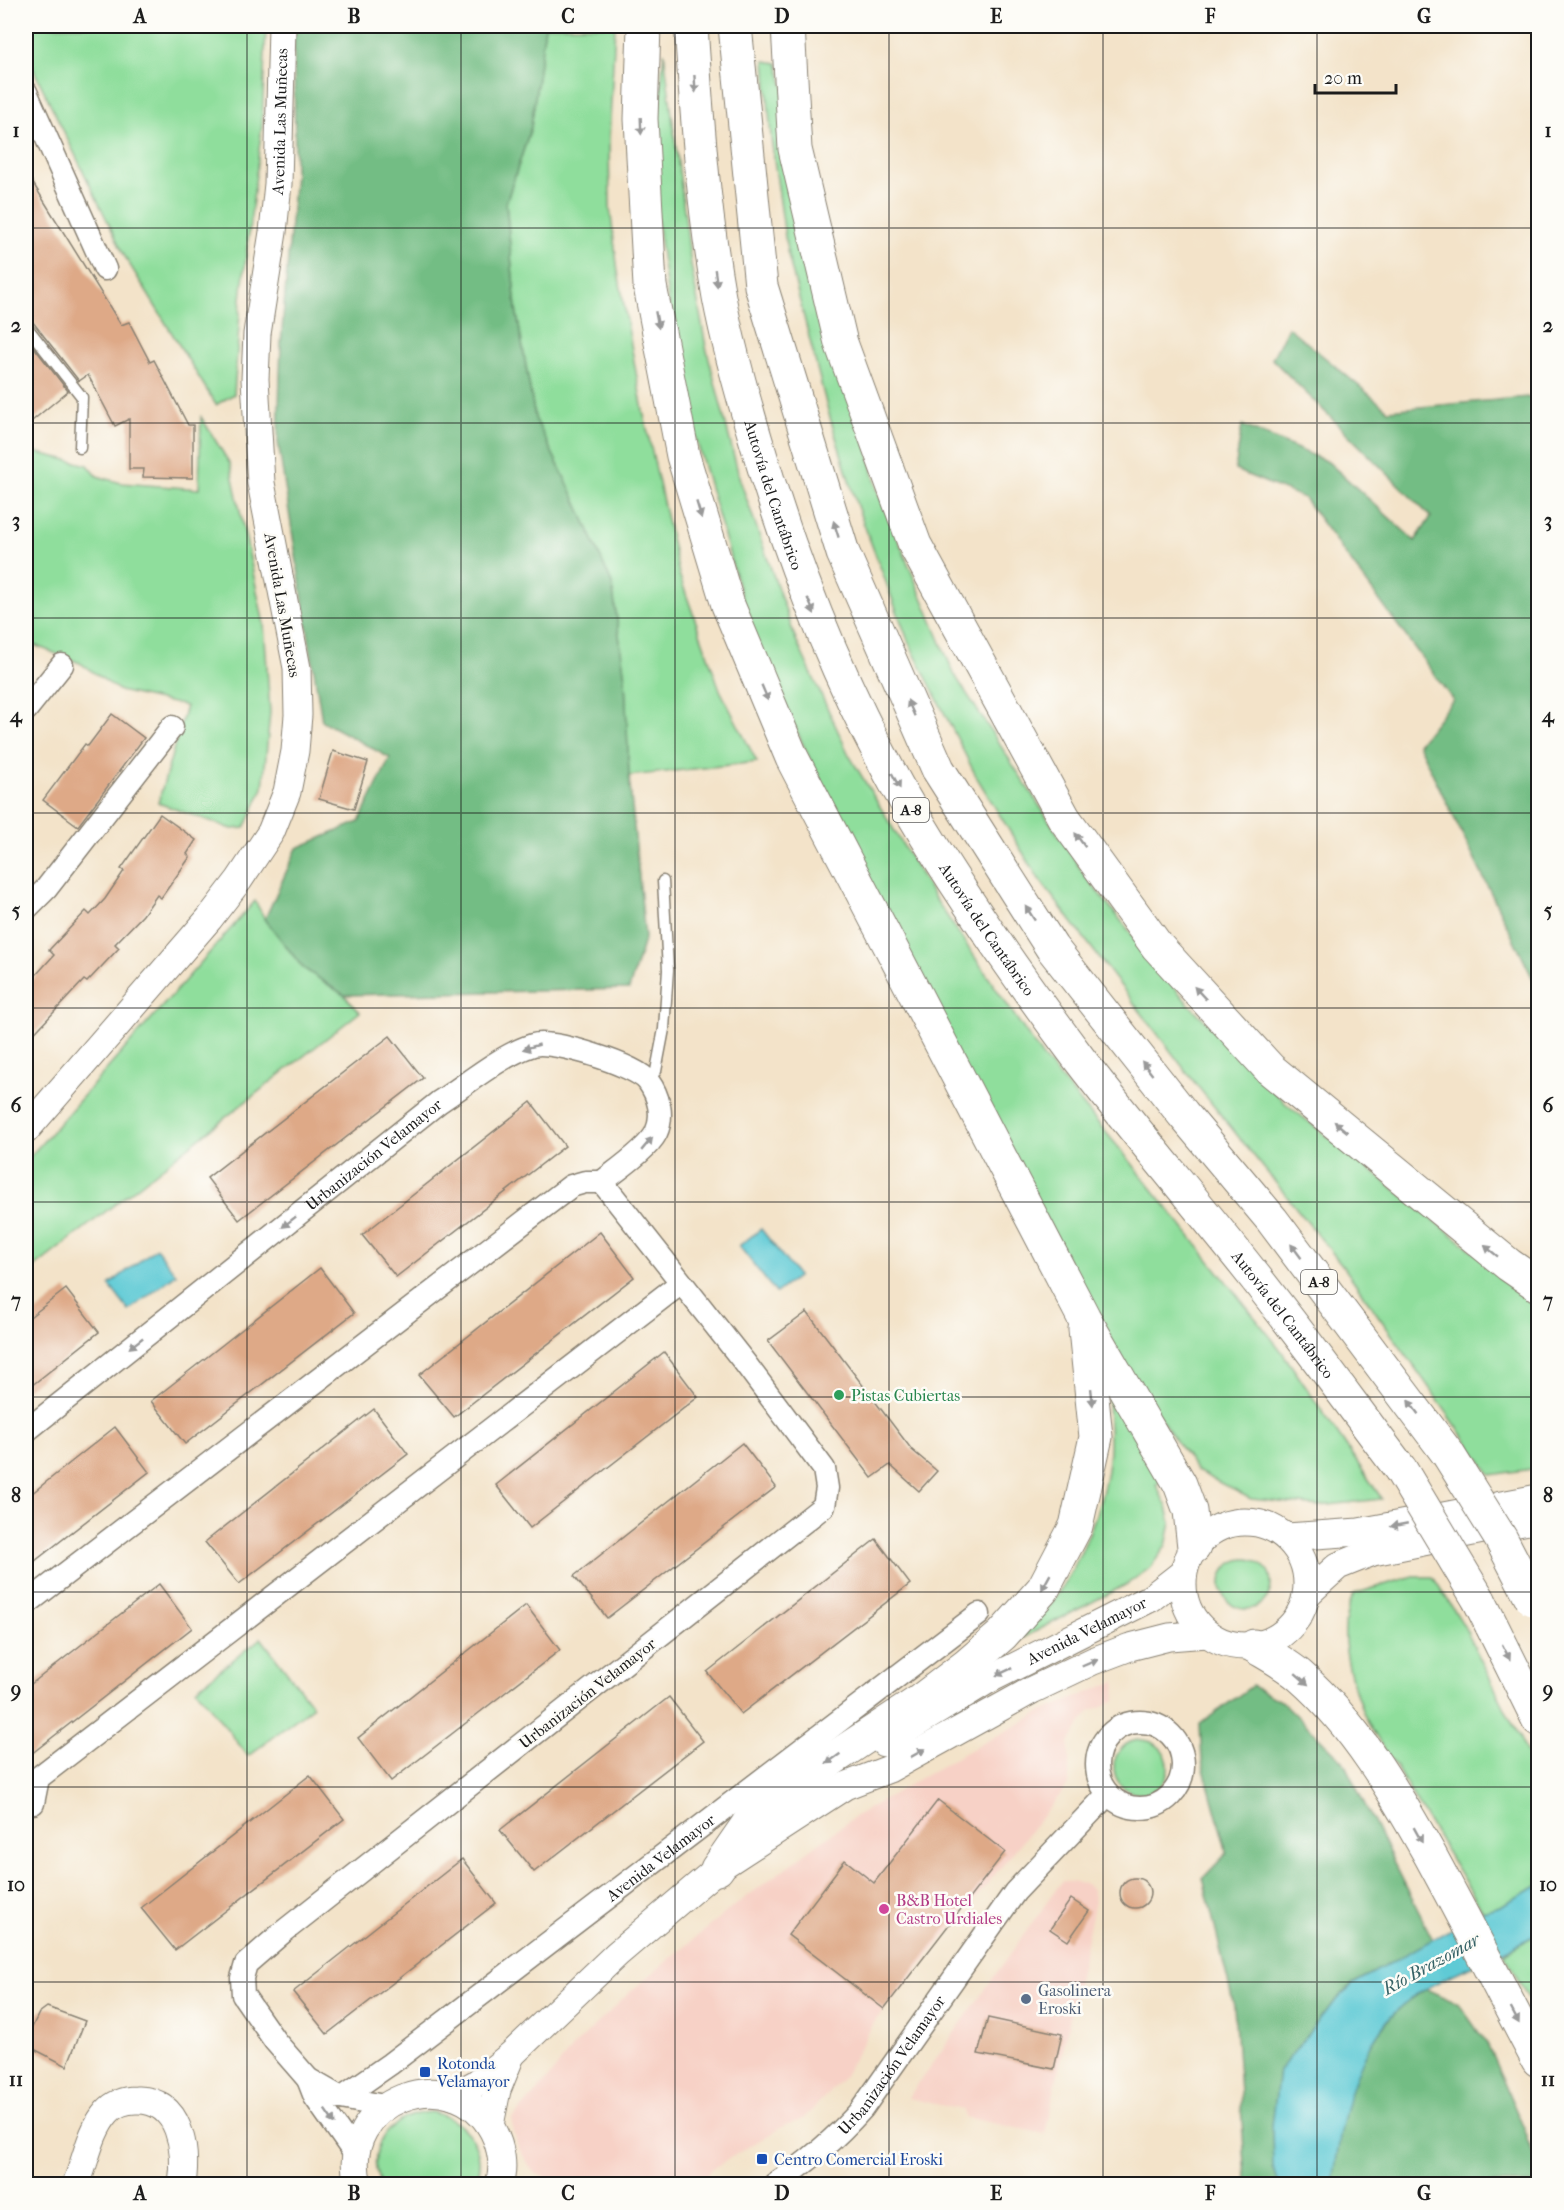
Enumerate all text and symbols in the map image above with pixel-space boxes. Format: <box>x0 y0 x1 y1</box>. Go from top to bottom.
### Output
text: A <box>132 5 148 28</box>
text: B <box>347 5 361 28</box>
text: C <box>561 5 575 28</box>
text: D <box>774 5 790 28</box>
text: E <box>990 5 1002 28</box>
text: F <box>1204 5 1216 28</box>
text: G <box>1417 5 1431 28</box>
street label: Avenida Las Muñecas <box>268 48 291 197</box>
scale bar <box>1315 57 1396 95</box>
text: 20 m <box>1324 68 1362 89</box>
one-way arrow <box>690 74 699 93</box>
one-way arrow <box>637 116 646 135</box>
text: 1 <box>12 119 20 142</box>
text: 1 <box>1544 119 1552 142</box>
one-way arrow <box>712 268 721 287</box>
one-way arrow <box>653 311 662 330</box>
text: 2 <box>11 314 21 337</box>
text: 2 <box>1543 314 1553 337</box>
street label: Autovía del Cantábrico <box>740 417 807 572</box>
one-way arrow <box>695 501 704 519</box>
text: 3 <box>12 509 20 532</box>
text: 3 <box>1544 509 1552 532</box>
one-way arrow <box>831 520 840 538</box>
street label: Avenida Las Muñecas <box>260 530 305 679</box>
one-way arrow <box>807 597 816 614</box>
one-way arrow <box>760 685 770 703</box>
one-way arrow <box>906 699 916 717</box>
text: 4 <box>9 704 23 728</box>
text: 4 <box>1541 704 1555 728</box>
one-way arrow <box>891 773 900 790</box>
road number: A-8 <box>893 798 929 822</box>
one-way arrow <box>1074 832 1086 847</box>
street label: Autovía del Cantábrico <box>935 859 1039 999</box>
text: 5 <box>12 899 21 922</box>
text: 5 <box>1544 899 1553 922</box>
one-way arrow <box>1024 905 1035 921</box>
one-way arrow <box>1194 986 1207 1001</box>
one-way arrow <box>522 1043 540 1053</box>
one-way arrow <box>1142 1061 1154 1076</box>
text: 6 <box>11 1094 23 1117</box>
text: 6 <box>1543 1094 1555 1117</box>
street label: Urbanización Velamayor <box>302 1095 446 1215</box>
one-way arrow <box>1333 1121 1349 1134</box>
one-way arrow <box>640 1136 653 1152</box>
one-way arrow <box>281 1215 297 1228</box>
one-way arrow <box>1290 1244 1302 1259</box>
one-way arrow <box>1484 1245 1499 1258</box>
street label: Autovía del Cantábrico <box>1227 1246 1338 1382</box>
road number: A-8 <box>1301 1270 1337 1294</box>
text: 7 <box>10 1289 21 1312</box>
text: 7 <box>1542 1289 1553 1312</box>
one-way arrow <box>128 1336 144 1349</box>
place label: Pistas Cubiertas <box>851 1386 960 1405</box>
one-way arrow <box>1087 1387 1097 1406</box>
marker: Pistas Cubiertas <box>832 1388 846 1402</box>
one-way arrow <box>1407 1400 1419 1415</box>
text: 8 <box>11 1484 21 1507</box>
text: 8 <box>1543 1484 1553 1507</box>
one-way arrow <box>1389 1520 1408 1530</box>
one-way arrow <box>1041 1574 1051 1591</box>
street label: Avenida Velamayor <box>1023 1593 1150 1669</box>
street label: Urbanización Velamayor <box>515 1634 660 1753</box>
one-way arrow <box>1501 1644 1511 1661</box>
one-way arrow <box>1082 1658 1099 1667</box>
one-way arrow <box>995 1668 1012 1677</box>
one-way arrow <box>1294 1672 1309 1685</box>
text: 9 <box>10 1679 21 1702</box>
text: 9 <box>1542 1679 1553 1702</box>
one-way arrow <box>909 1748 926 1758</box>
one-way arrow <box>826 1753 842 1765</box>
street label: Avenida Velamayor <box>602 1810 719 1906</box>
one-way arrow <box>1413 1826 1423 1843</box>
text: 10 <box>7 1873 25 1896</box>
text: 10 <box>1539 1873 1557 1896</box>
place label: B&B Hotel Castro Urdiales <box>896 1891 1002 1928</box>
marker: B&B Hotel Castro Urdiales <box>877 1902 891 1916</box>
water label: Río Brazomar <box>1378 1928 1485 2000</box>
place label: Gasolinera Eroski <box>1038 1981 1112 2018</box>
street label: Urbanización Velamayor <box>834 1992 949 2139</box>
marker: Gasolinera Eroski <box>1019 1992 1033 2006</box>
one-way arrow <box>1510 2008 1520 2025</box>
place label: Rotonda Velamayor <box>436 2054 510 2091</box>
marker: Rotonda Velamayor <box>418 2065 432 2079</box>
text: 11 <box>9 2068 23 2091</box>
text: 11 <box>1541 2068 1555 2091</box>
one-way arrow <box>324 2109 336 2125</box>
place label: Centro Comercial Eroski <box>774 2150 943 2169</box>
marker: Centro Comercial Eroski <box>755 2152 769 2166</box>
text: A <box>132 2182 148 2205</box>
text: B <box>347 2182 361 2205</box>
text: C <box>561 2182 575 2205</box>
text: D <box>774 2182 790 2205</box>
text: E <box>990 2182 1002 2205</box>
text: F <box>1204 2182 1216 2205</box>
text: G <box>1417 2182 1431 2205</box>

